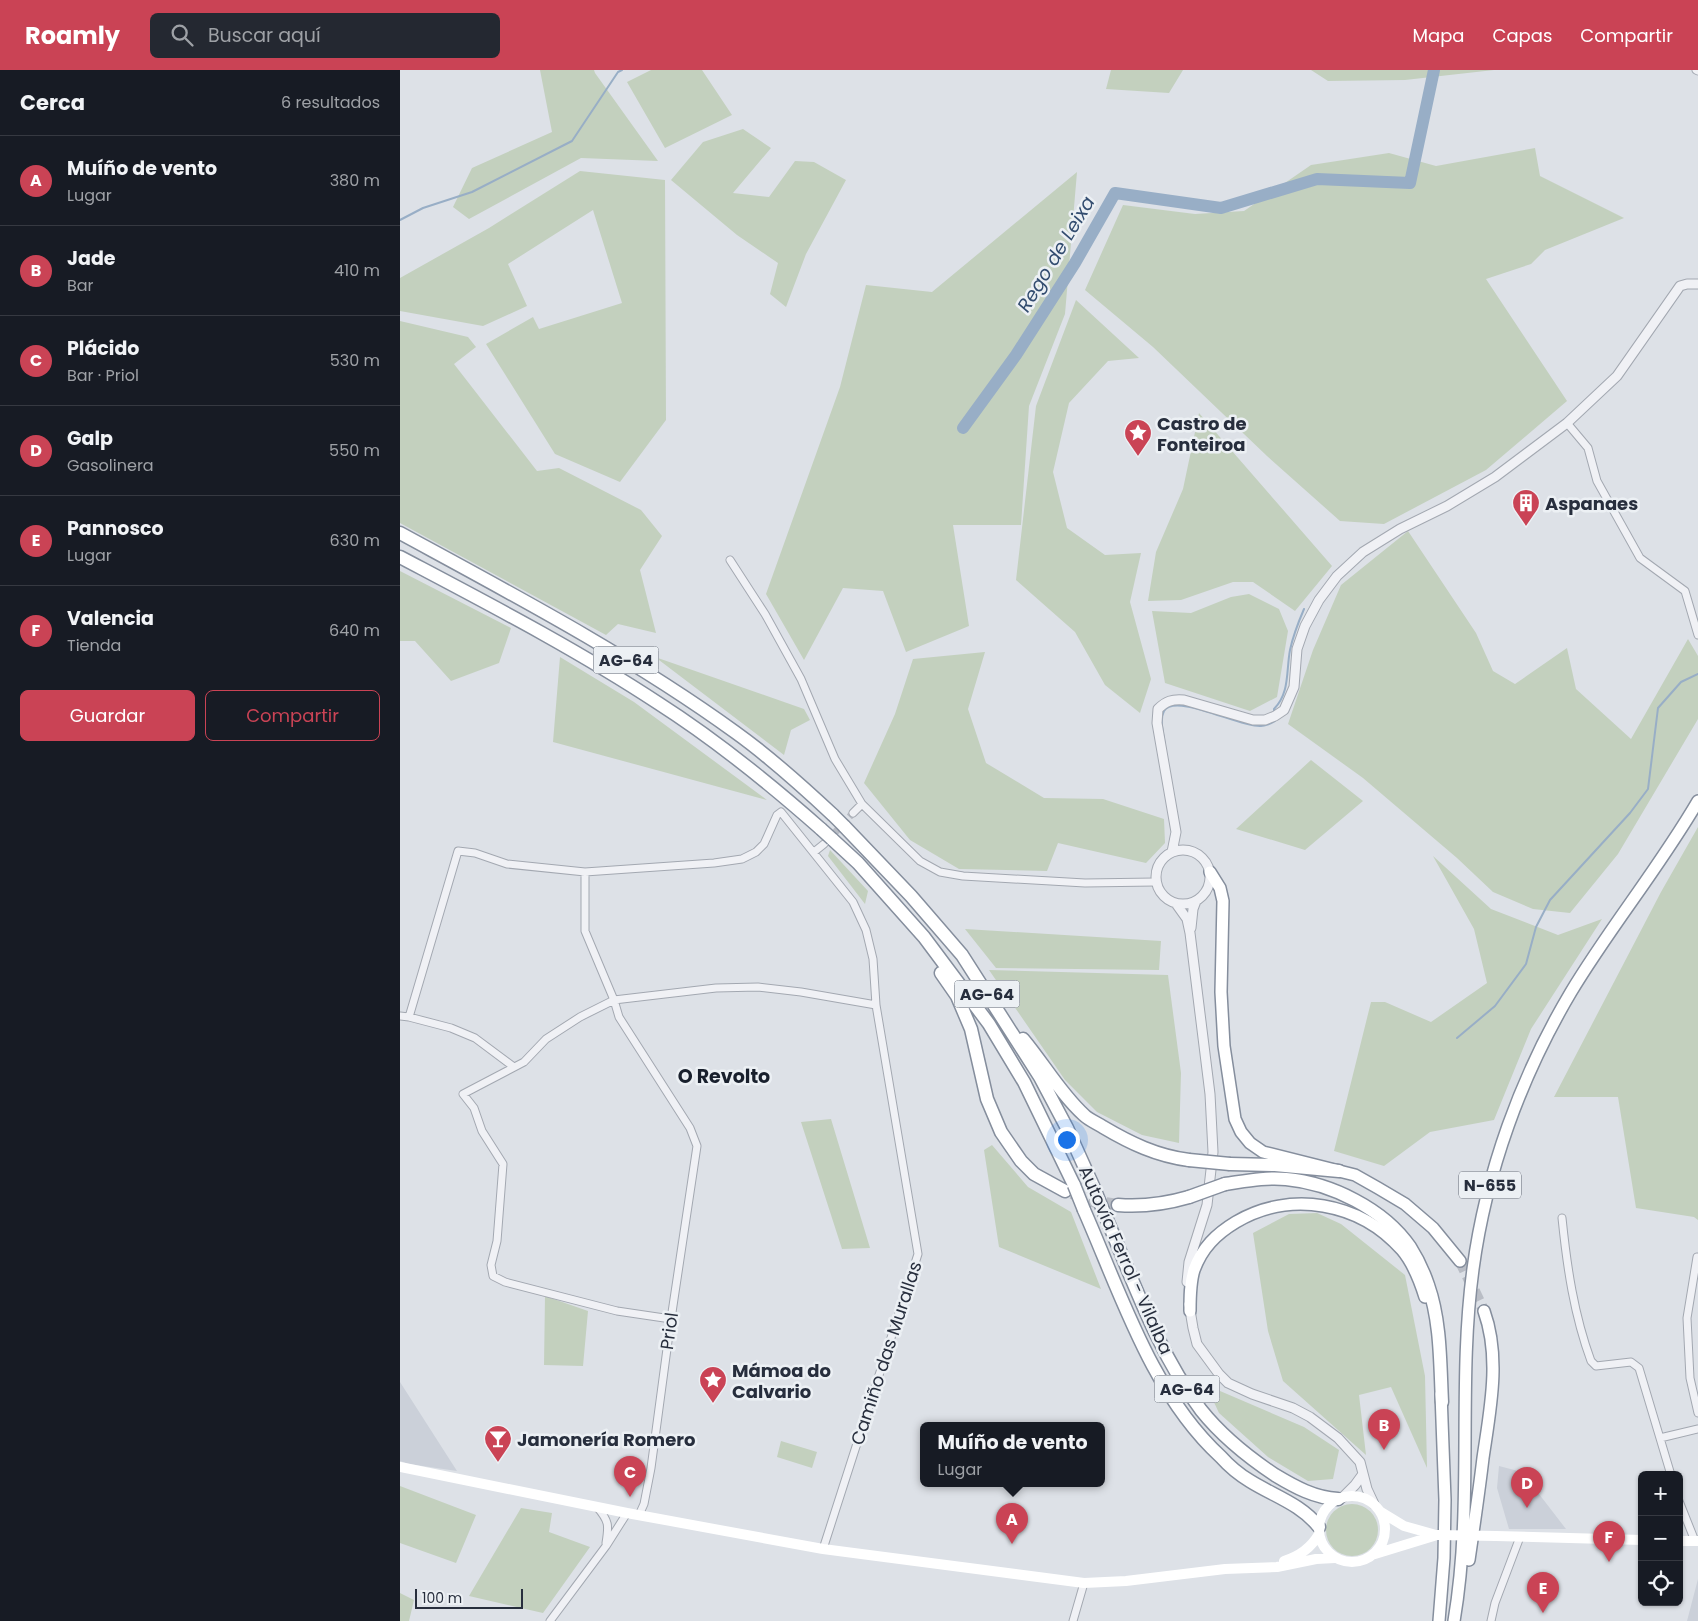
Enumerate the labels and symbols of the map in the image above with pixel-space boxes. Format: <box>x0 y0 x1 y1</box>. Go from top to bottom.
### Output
water label: Rego de Leixa <box>1011 191 1101 317</box>
place label: Castro de Fonteiroa <box>1157 411 1247 457</box>
place icon: Castro de Fonteiroa <box>1123 418 1153 457</box>
building icon: Aspanaes <box>1511 488 1541 527</box>
place label: Aspanaes <box>1545 491 1638 516</box>
road number: AG-64 <box>594 646 658 674</box>
road number: AG-64 <box>954 981 1020 1008</box>
district label: O Revolto <box>678 1063 770 1090</box>
your location <box>1054 1127 1080 1153</box>
street label: Autovía Ferrol - Vilalba <box>1073 1162 1179 1358</box>
road number: N-655 <box>1459 1172 1521 1198</box>
street label: Camiño das Murallas <box>844 1258 928 1448</box>
street label: Priol <box>654 1311 684 1351</box>
place label: Mámoa do Calvario <box>732 1358 831 1404</box>
place icon: Mámoa do Calvario <box>698 1365 728 1404</box>
road number: AG-64 <box>1154 1376 1220 1402</box>
pin: B <box>1368 1409 1400 1450</box>
bar icon: Jamonería Romero <box>483 1424 513 1463</box>
place label: Jamonería Romero <box>517 1427 695 1452</box>
pin: C <box>614 1456 646 1497</box>
pin: D <box>1511 1467 1543 1508</box>
pin: A <box>996 1503 1028 1544</box>
pin: F <box>1593 1521 1625 1562</box>
pin: E <box>1527 1572 1559 1613</box>
scale bar <box>415 1586 522 1609</box>

